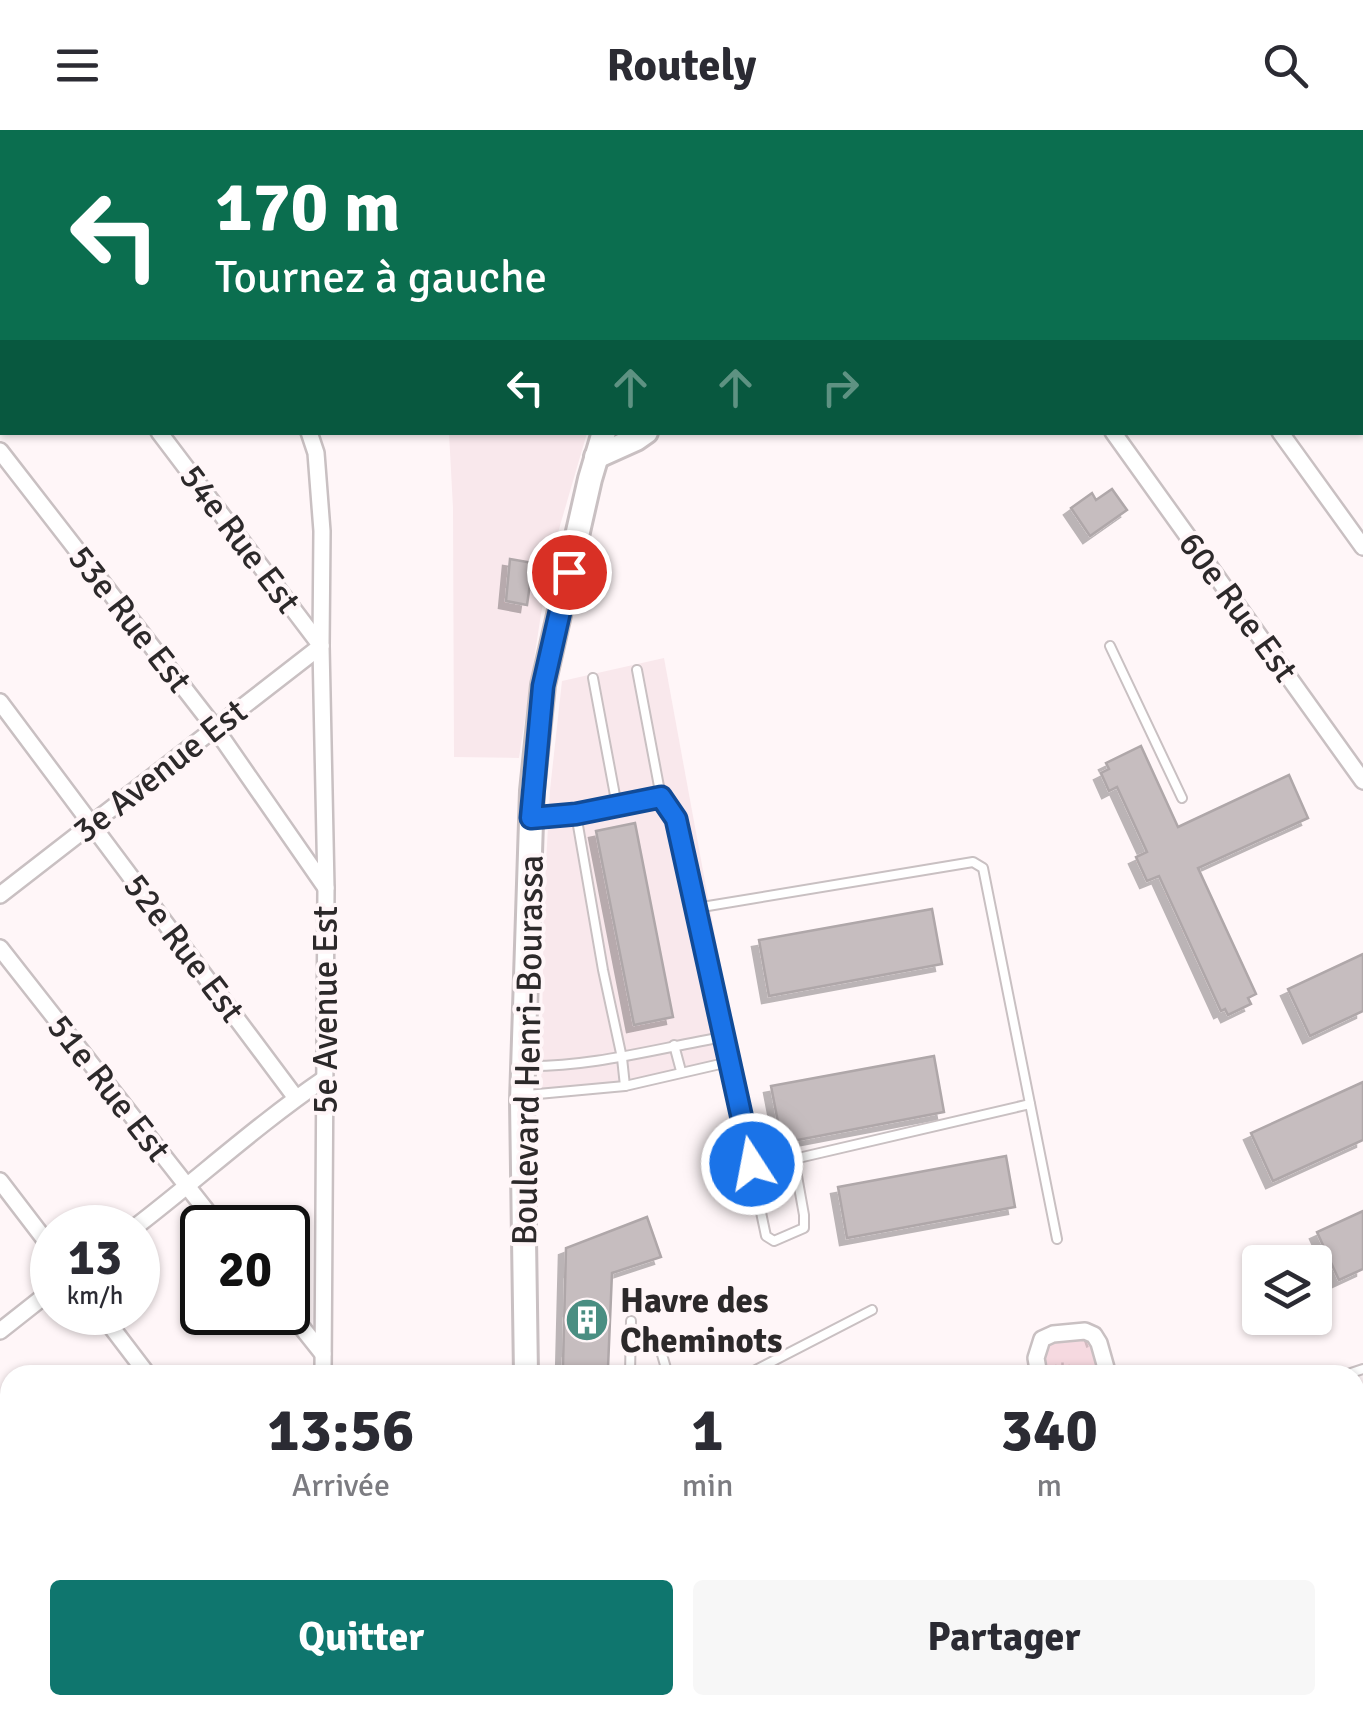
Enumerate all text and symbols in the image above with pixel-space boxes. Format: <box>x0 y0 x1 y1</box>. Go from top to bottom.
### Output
icon: menu <box>50 38 105 93</box>
text: Routely <box>607 38 756 93</box>
icon: search <box>1258 38 1313 93</box>
text: 170 m <box>215 164 400 250</box>
icon: left <box>50 170 180 300</box>
text: Tournez à gauche <box>215 250 547 305</box>
icon: left <box>498 360 553 415</box>
icon: ahead <box>603 360 658 415</box>
icon: ahead <box>708 360 763 415</box>
icon: right <box>813 360 868 415</box>
street label: 54e Rue Est <box>170 456 310 622</box>
street label: 60e Rue Est <box>1169 524 1307 690</box>
pin <box>527 530 612 615</box>
street label: 53e Rue Est <box>59 537 201 701</box>
icon: arrive <box>542 545 597 600</box>
street label: 3e Avenue Est <box>65 690 255 852</box>
street label: Boulevard Henri-Bourassa <box>503 854 553 1246</box>
street label: 52e Rue Est <box>114 865 254 1031</box>
street label: 5e Avenue Est <box>304 906 347 1114</box>
street label: 51e Rue Est <box>38 1006 180 1170</box>
position arrow <box>700 1112 804 1216</box>
speed limit sign: 20 <box>180 1205 310 1335</box>
text: 13 <box>68 1227 122 1289</box>
map controls <box>1242 1245 1332 1335</box>
button: layers <box>1242 1245 1332 1335</box>
place label: Havre des Cheminots <box>620 1279 782 1362</box>
text: km/h <box>67 1280 123 1311</box>
building icon: Havre des Cheminots <box>564 1297 610 1343</box>
text: 13:56 <box>267 1394 415 1468</box>
text: 1 <box>691 1394 724 1468</box>
text: 340 <box>1001 1394 1098 1468</box>
text: Arrivée <box>292 1466 390 1505</box>
text: min <box>682 1466 733 1505</box>
text: m <box>1036 1466 1062 1505</box>
button: Quitter <box>50 1580 673 1695</box>
button: Partager <box>693 1580 1315 1695</box>

